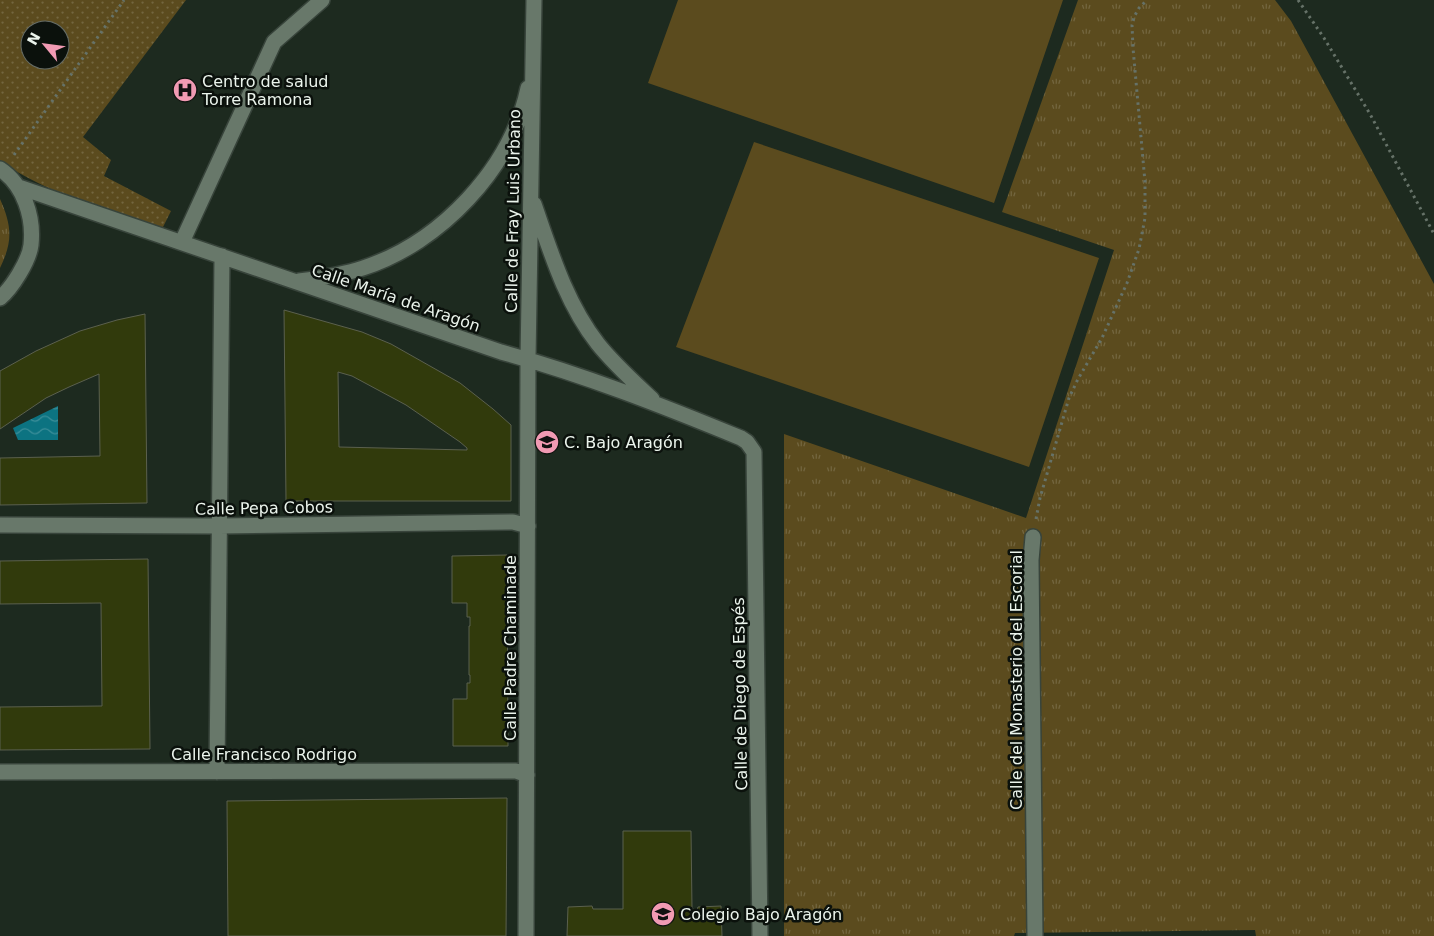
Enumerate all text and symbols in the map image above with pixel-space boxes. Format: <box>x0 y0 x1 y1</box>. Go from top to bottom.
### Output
north arrow <box>20 20 70 70</box>
text: N <box>24 30 43 48</box>
place label: Centro de salud Torre Ramona <box>201 72 329 109</box>
hospital icon: Centro de salud Torre Ramona <box>172 77 198 103</box>
street label: Calle de Fray Luis Urbano <box>502 109 524 313</box>
street label: Calle María de Aragón <box>309 260 483 336</box>
school or university icon: C. Bajo Aragón <box>534 429 560 455</box>
place label: C. Bajo Aragón <box>564 433 683 452</box>
street label: Calle Pepa Cobos <box>195 497 333 519</box>
street label: Calle del Monasterio del Escorial <box>1007 550 1026 810</box>
street label: Calle Padre Chaminade <box>501 555 520 741</box>
street label: Calle de Diego de Espés <box>729 597 751 791</box>
street label: Calle Francisco Rodrigo <box>171 745 357 764</box>
school or university icon: Colegio Bajo Aragón <box>650 901 676 927</box>
place label: Colegio Bajo Aragón <box>680 905 842 924</box>

